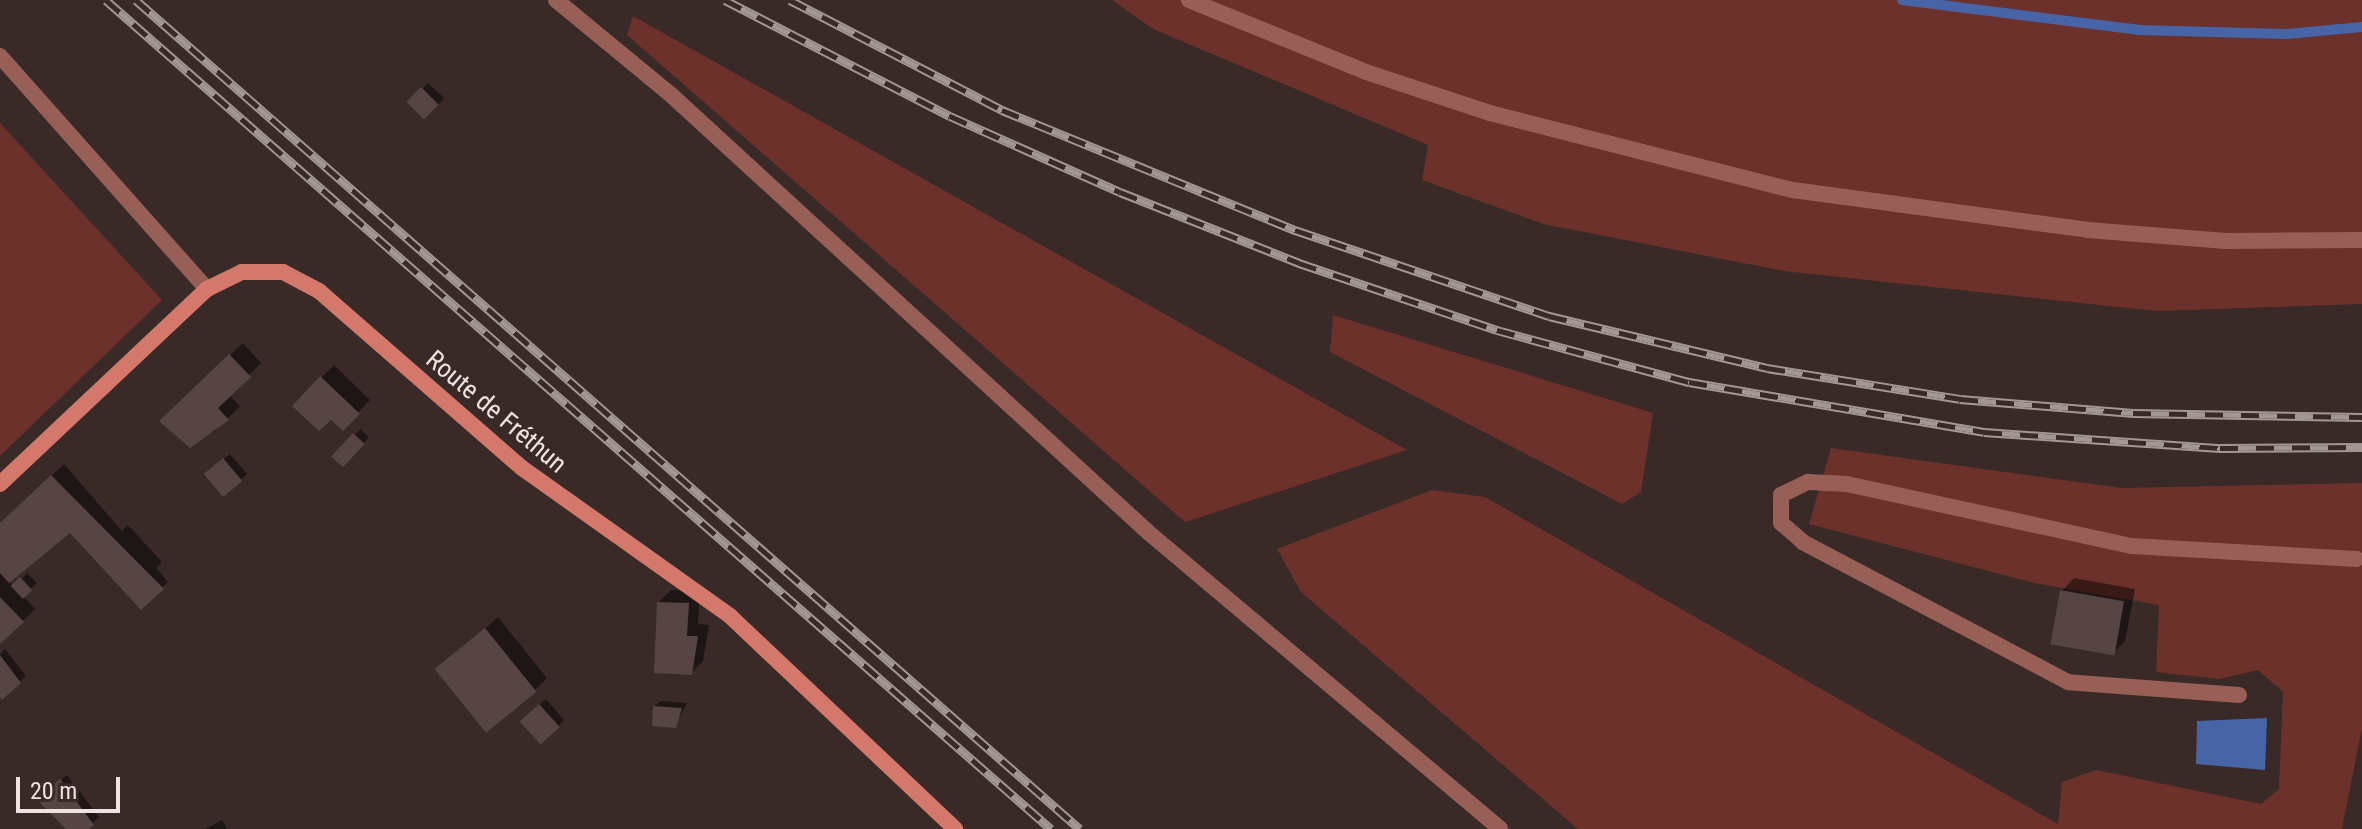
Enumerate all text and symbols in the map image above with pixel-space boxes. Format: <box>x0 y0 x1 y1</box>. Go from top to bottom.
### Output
street label: Route de Fréthun <box>419 344 573 480</box>
scale bar <box>20 761 124 811</box>
text: 20 m <box>30 777 77 805</box>

